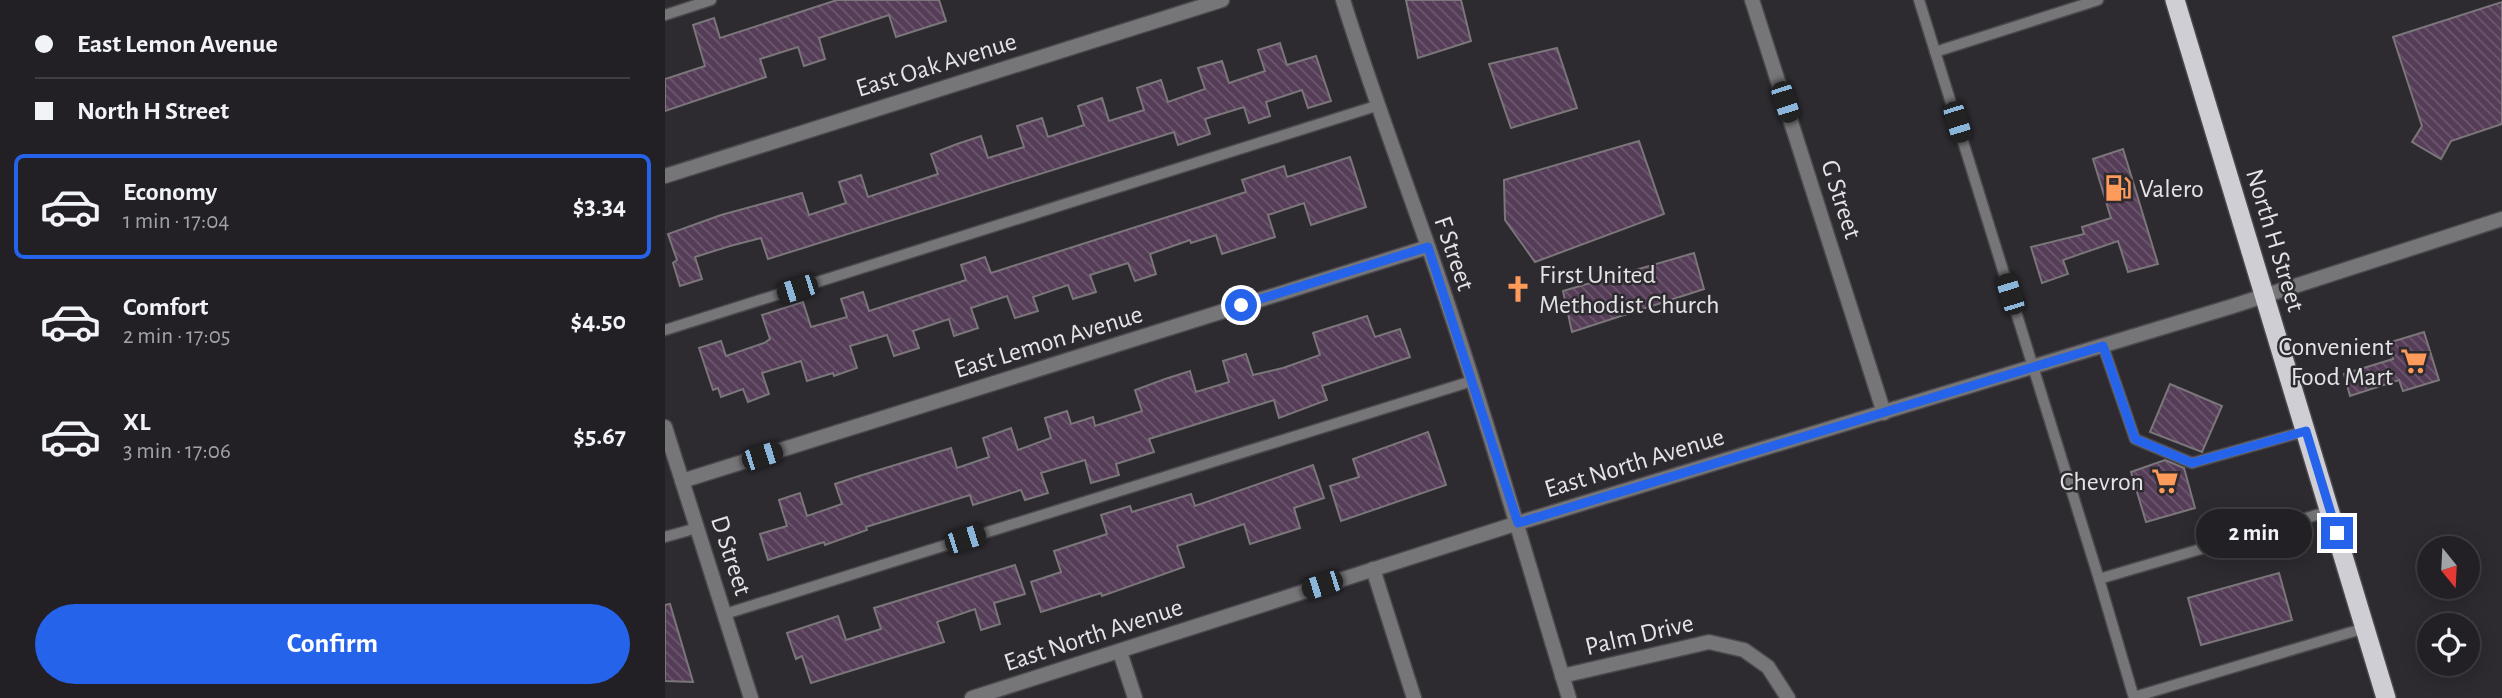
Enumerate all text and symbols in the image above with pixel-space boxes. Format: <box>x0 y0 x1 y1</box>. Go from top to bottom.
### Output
street label: East Oak Avenue <box>853 28 1020 102</box>
text: East Lemon Avenue <box>77 31 278 57</box>
car <box>1769 79 1802 125</box>
text: North H Street <box>77 98 229 124</box>
car <box>1941 99 1974 145</box>
street label: G Street <box>1816 157 1866 242</box>
street label: North H Street <box>2241 166 2309 315</box>
fuel station icon: Valero <box>2103 173 2133 203</box>
icon: car <box>39 175 102 238</box>
place label: Valero <box>2139 176 2204 202</box>
text: Economy <box>123 179 217 205</box>
text: $3.34 <box>573 193 626 219</box>
text: 1 min · 17:04 <box>123 210 229 233</box>
street label: F Street <box>1429 213 1479 294</box>
place label: First United Methodist Church <box>1539 262 1719 318</box>
car <box>1994 271 2027 317</box>
car <box>774 273 821 305</box>
church icon: First United Methodist Church <box>1503 274 1533 304</box>
route start <box>1225 289 1257 321</box>
icon: car <box>39 290 102 353</box>
text: Comfort <box>123 294 208 320</box>
street label: East Lemon Avenue <box>951 301 1146 383</box>
text: $4.50 <box>570 308 626 334</box>
text: 2 min · 17:05 <box>123 325 230 348</box>
place label: Convenient Food Mart <box>2279 334 2393 390</box>
supermarket icon: Convenient Food Mart <box>2399 346 2429 376</box>
icon: car <box>39 405 102 468</box>
text: XL <box>123 409 150 435</box>
text: $5.67 <box>573 423 626 449</box>
street label: East North Avenue <box>1541 423 1727 503</box>
text: 3 min · 17:06 <box>123 440 231 463</box>
car <box>739 440 786 472</box>
supermarket icon: Chevron <box>2150 466 2180 496</box>
place label: Chevron <box>2060 469 2144 495</box>
callout: 2 min <box>2197 508 2313 558</box>
street label: D Street <box>706 512 756 598</box>
route end <box>2321 517 2353 549</box>
text: 2 min <box>2228 522 2280 545</box>
car <box>942 523 989 555</box>
north arrow <box>2417 536 2480 598</box>
map controls <box>2417 536 2480 676</box>
car <box>1299 569 1346 601</box>
street label: East North Avenue <box>1001 594 1186 676</box>
button: Confirm <box>35 604 630 684</box>
street label: Palm Drive <box>1582 610 1696 660</box>
button: locate <box>2417 613 2480 676</box>

